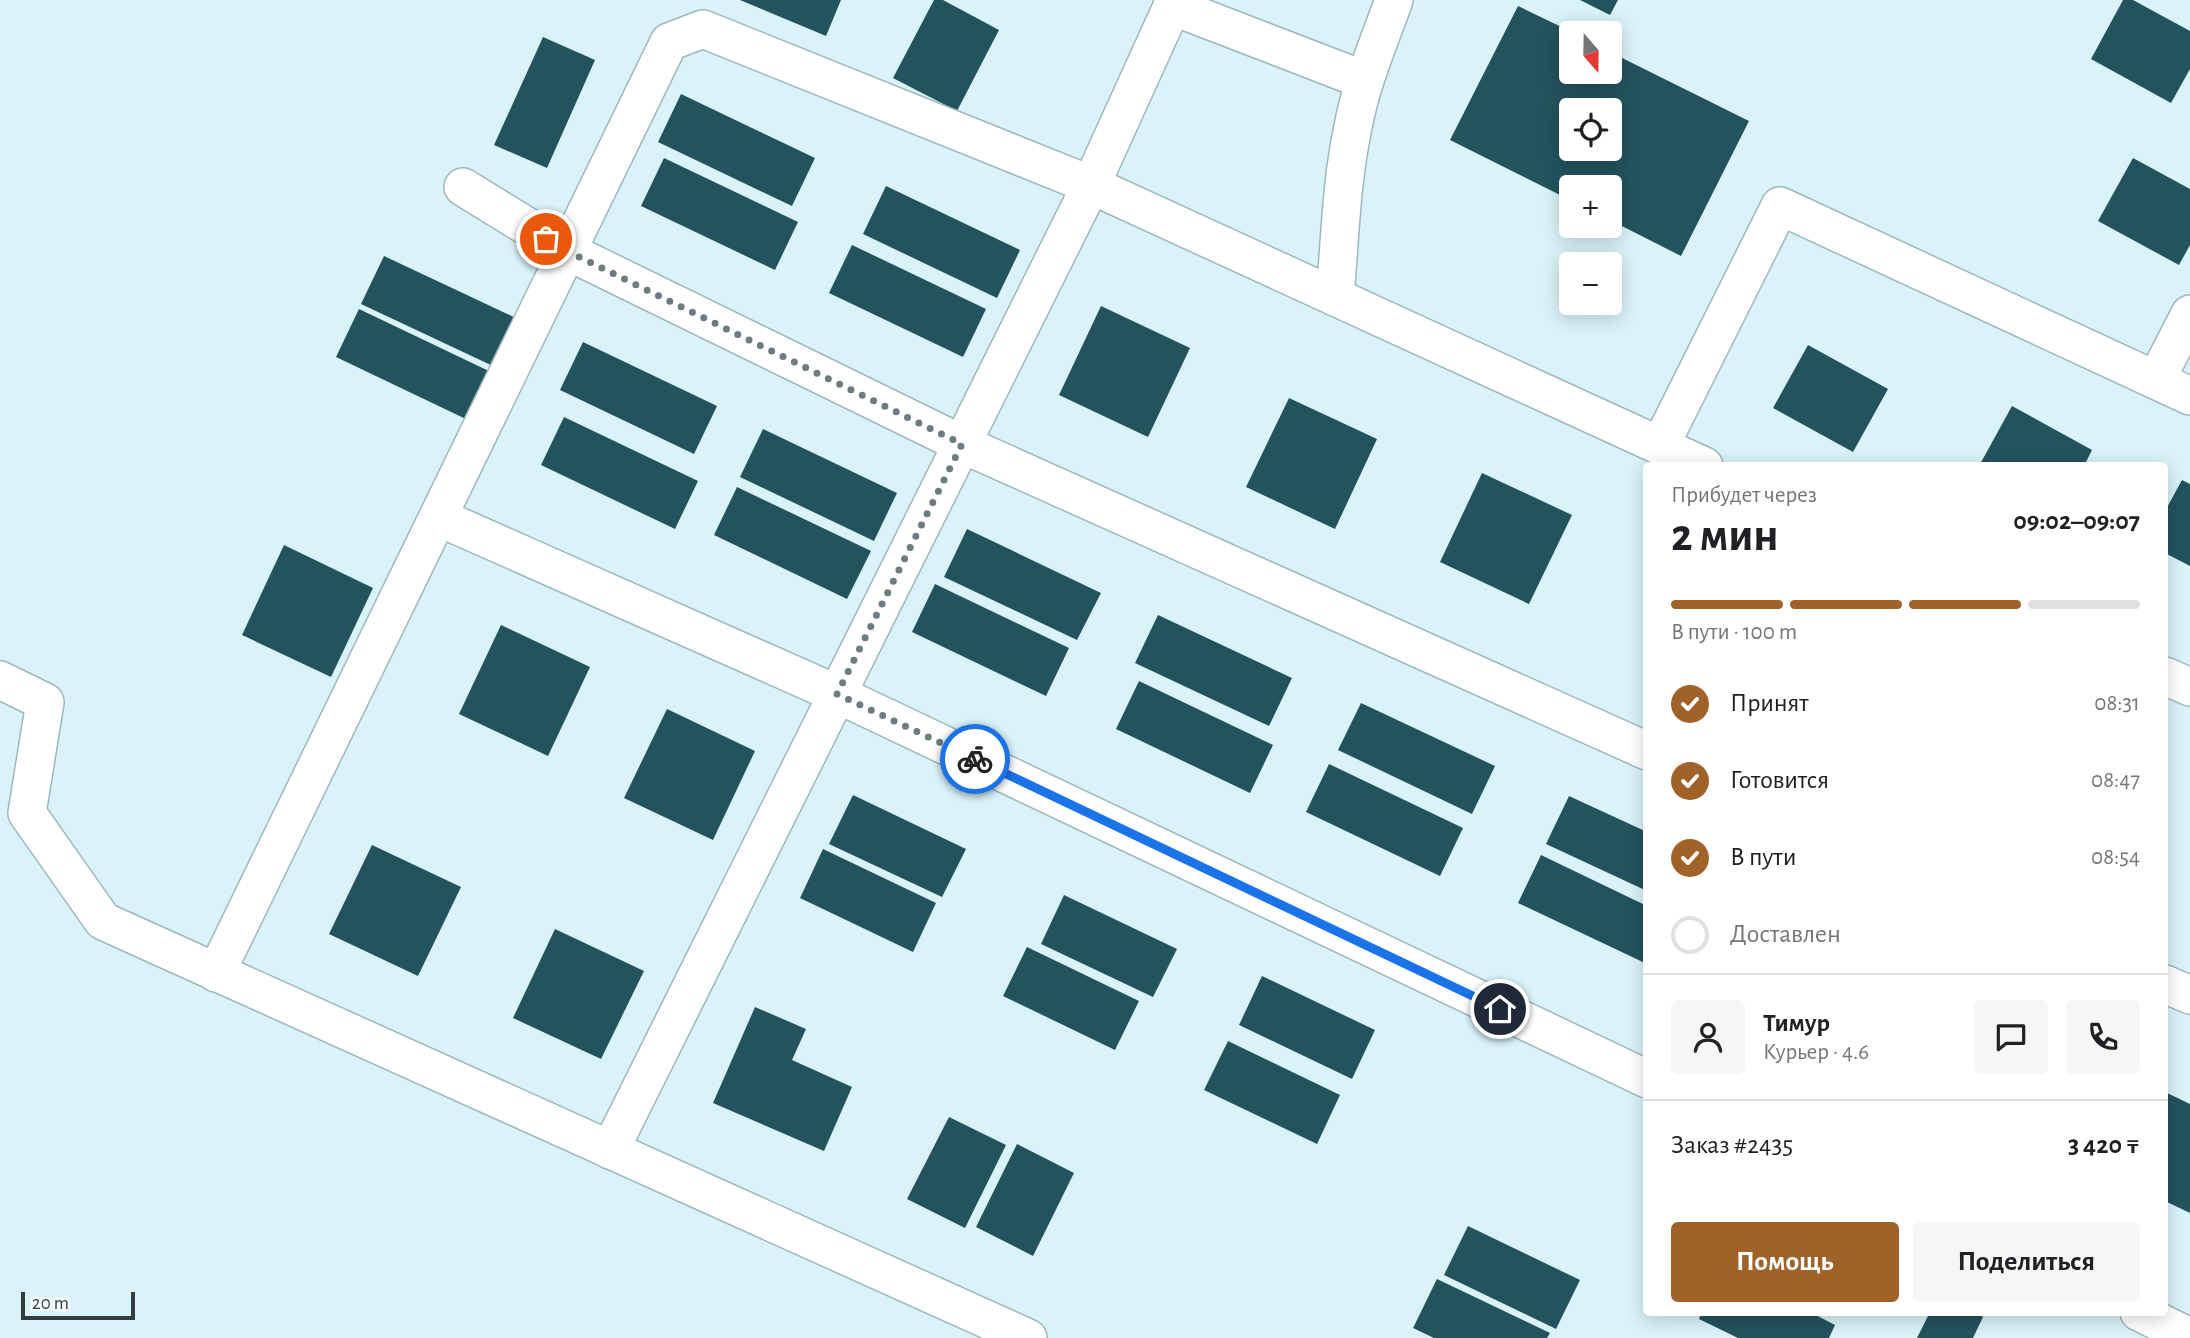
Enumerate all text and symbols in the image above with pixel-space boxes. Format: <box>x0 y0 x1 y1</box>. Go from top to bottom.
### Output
north arrow <box>1559 21 1622 84</box>
map controls <box>1559 21 1622 315</box>
button: locate <box>1559 98 1622 161</box>
button: + <box>1559 175 1622 238</box>
pin <box>516 209 576 269</box>
icon: bag <box>527 220 565 258</box>
button: − <box>1559 252 1622 315</box>
text: Прибудет через <box>1671 484 1817 507</box>
text: 09:02–09:07 <box>2013 508 2140 534</box>
text: 2 мин <box>1671 513 1779 559</box>
text: В пути · 100 m <box>1671 621 1797 644</box>
icon: check <box>1671 685 1709 723</box>
text: Принят <box>1730 690 1809 716</box>
text: 08:31 <box>2094 692 2140 715</box>
courier <box>940 724 1010 794</box>
icon: bike <box>956 740 994 778</box>
icon: check <box>1671 762 1709 800</box>
text: Готовится <box>1730 767 1829 793</box>
text: 08:47 <box>2091 769 2140 792</box>
icon: check <box>1671 839 1709 877</box>
text: В пути <box>1730 844 1796 870</box>
text: 08:54 <box>2091 846 2140 869</box>
text: Доставлен <box>1730 921 1841 947</box>
pin <box>1470 979 1530 1039</box>
icon: home <box>1481 990 1519 1028</box>
button: person <box>1671 1000 1745 1074</box>
button: chat <box>1974 1000 2048 1074</box>
button: phone <box>2066 1000 2140 1074</box>
text: Тимур <box>1763 1010 1830 1036</box>
text: Курьер · 4.6 <box>1763 1041 1869 1064</box>
text: Заказ #2435 <box>1671 1132 1793 1158</box>
text: 3 420 ₸ <box>2068 1132 2140 1158</box>
button: Помощь <box>1671 1222 1899 1302</box>
button: Поделиться <box>1913 1222 2140 1302</box>
scale bar <box>21 1289 135 1321</box>
text: 20 m <box>32 1294 69 1313</box>

